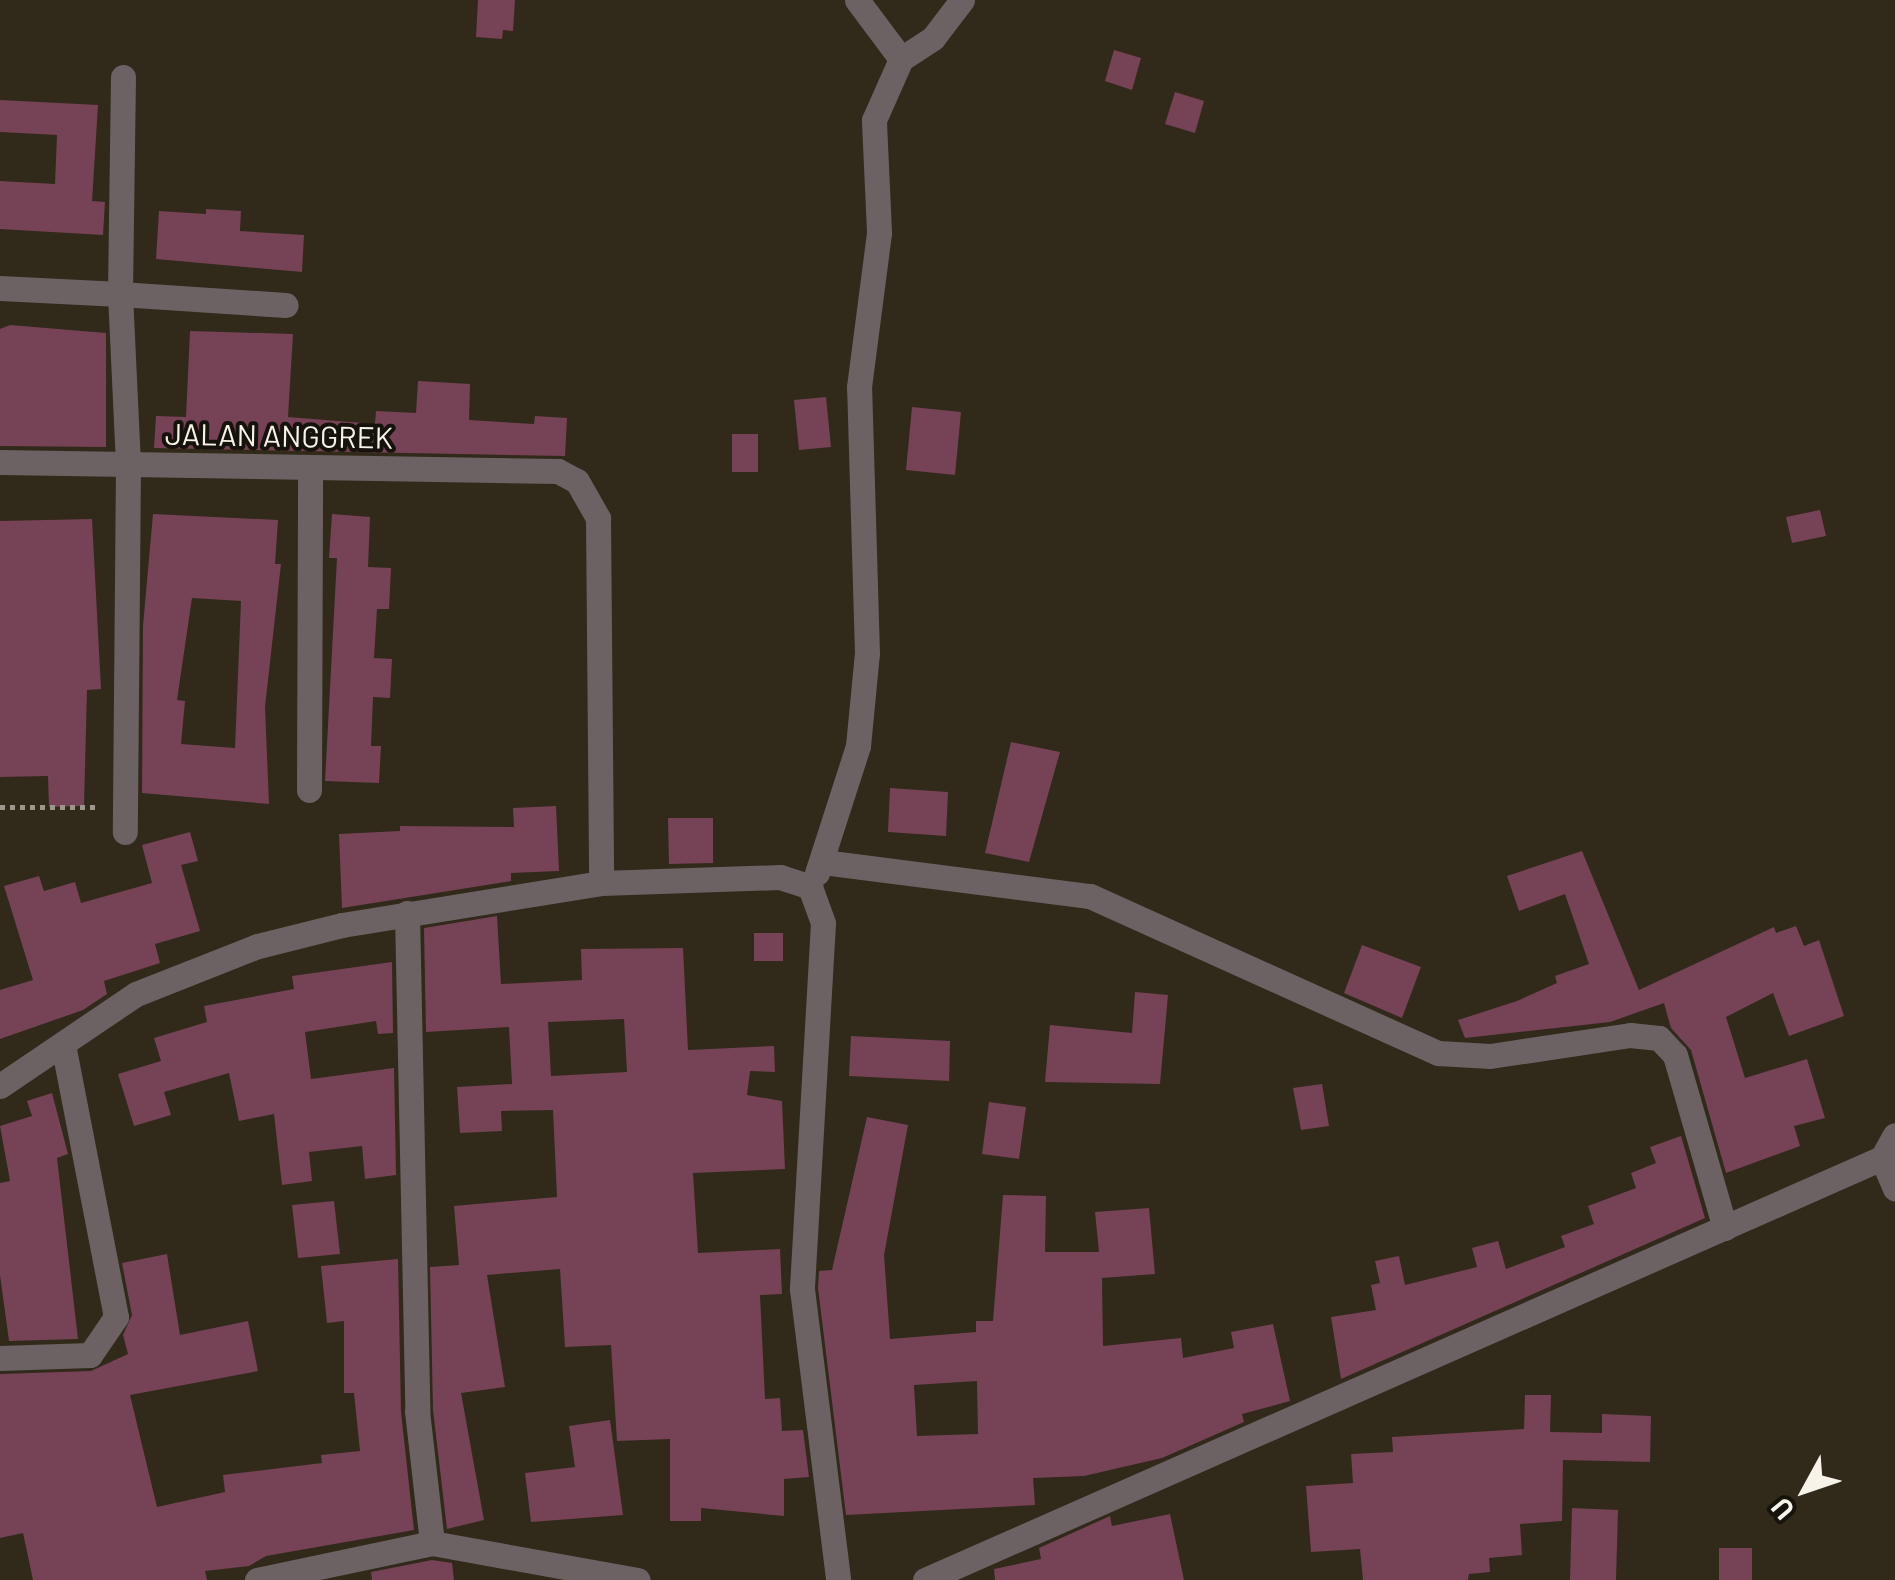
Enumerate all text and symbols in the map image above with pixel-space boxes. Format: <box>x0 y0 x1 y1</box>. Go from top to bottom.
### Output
street label: JALAN ANGGREK <box>165 415 393 455</box>
north arrow <box>1755 1440 1855 1540</box>
text: U <box>1763 1492 1801 1527</box>

